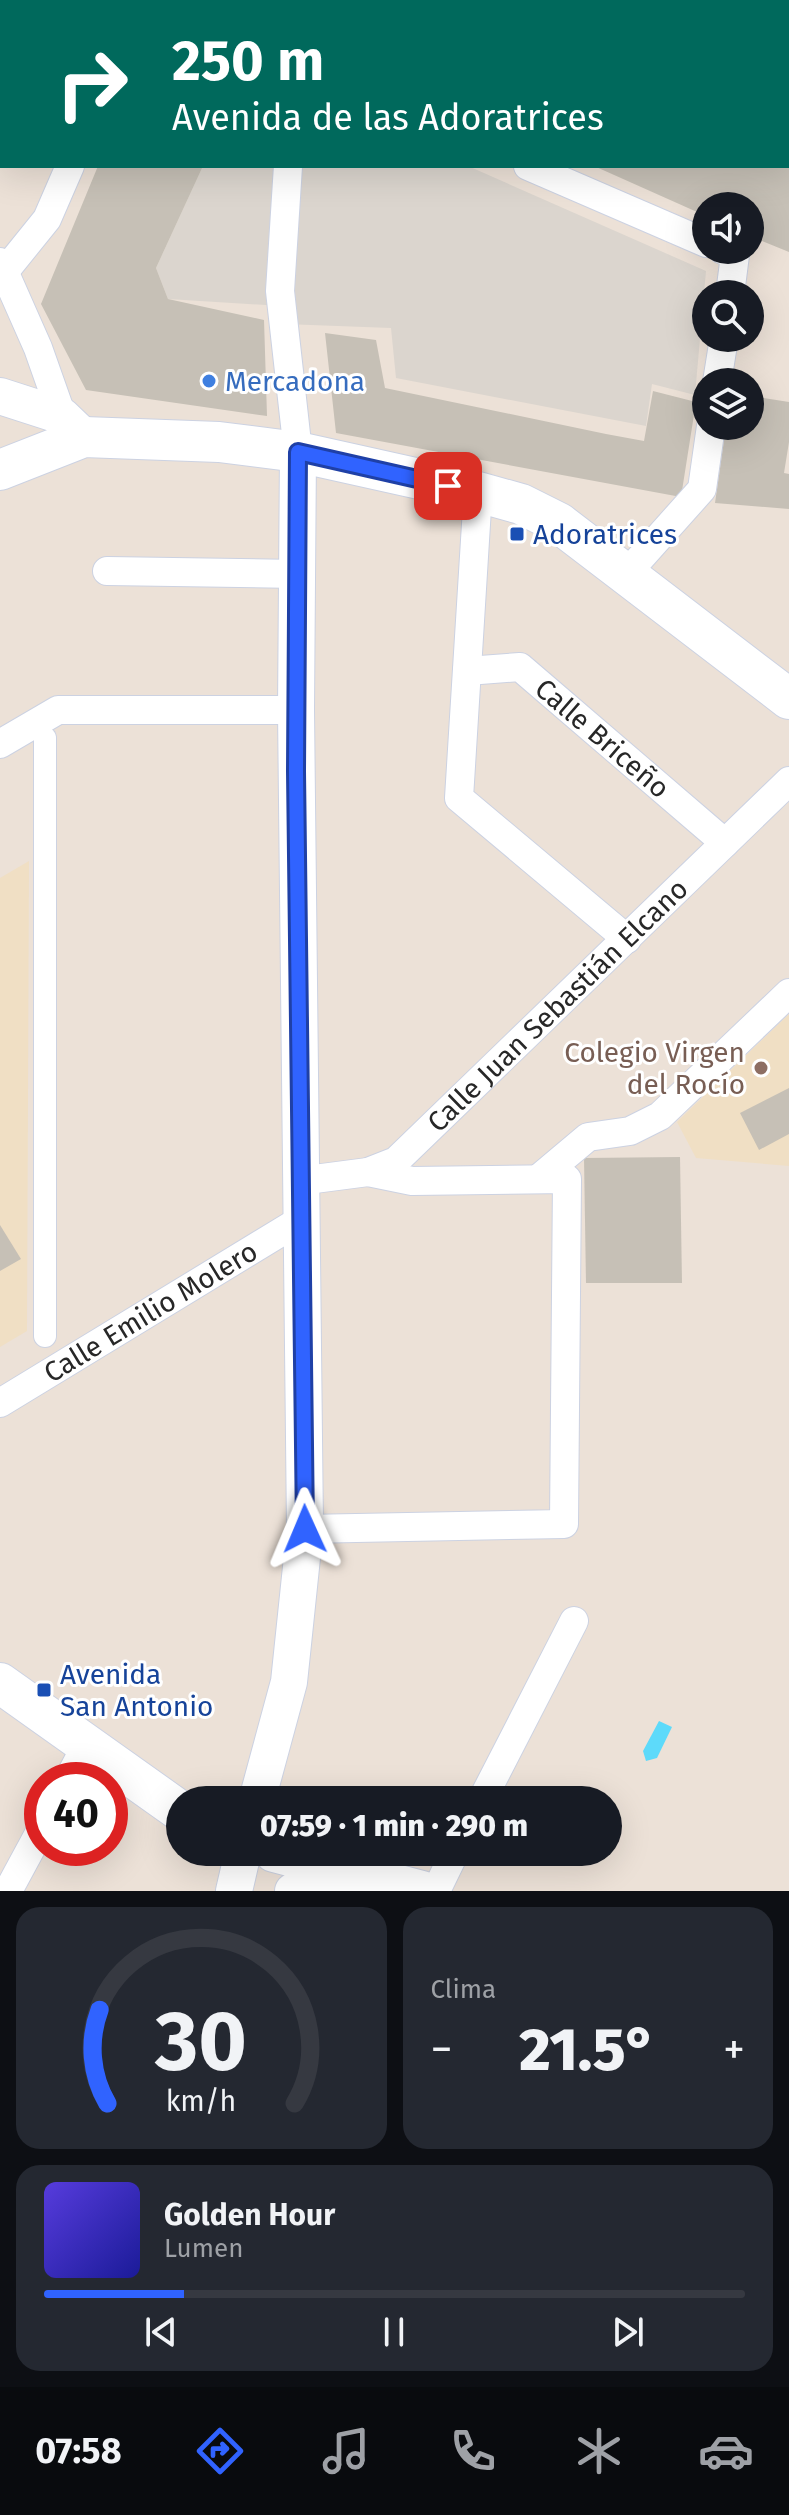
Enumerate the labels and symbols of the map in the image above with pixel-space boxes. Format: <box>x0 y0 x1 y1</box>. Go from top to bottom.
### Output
place label: Mercadona <box>225 365 365 398</box>
marker: Mercadona <box>200 372 218 390</box>
pin <box>414 452 482 520</box>
place label: Adoratrices <box>533 518 677 551</box>
marker: Adoratrices <box>508 525 526 543</box>
street label: Calle Briceño <box>529 672 676 805</box>
street label: Calle Juan Sebastián Elcano <box>421 872 695 1139</box>
place label: Colegio Virgen del Rocío <box>564 1036 745 1101</box>
marker: Colegio Virgen del Rocío <box>752 1059 770 1077</box>
street label: Calle Emilio Molero <box>38 1234 263 1389</box>
position arrow <box>263 1487 347 1571</box>
place label: Avenida San Antonio <box>60 1658 213 1723</box>
marker: Avenida San Antonio <box>35 1681 53 1699</box>
speed limit sign: 40 <box>24 1762 128 1866</box>

